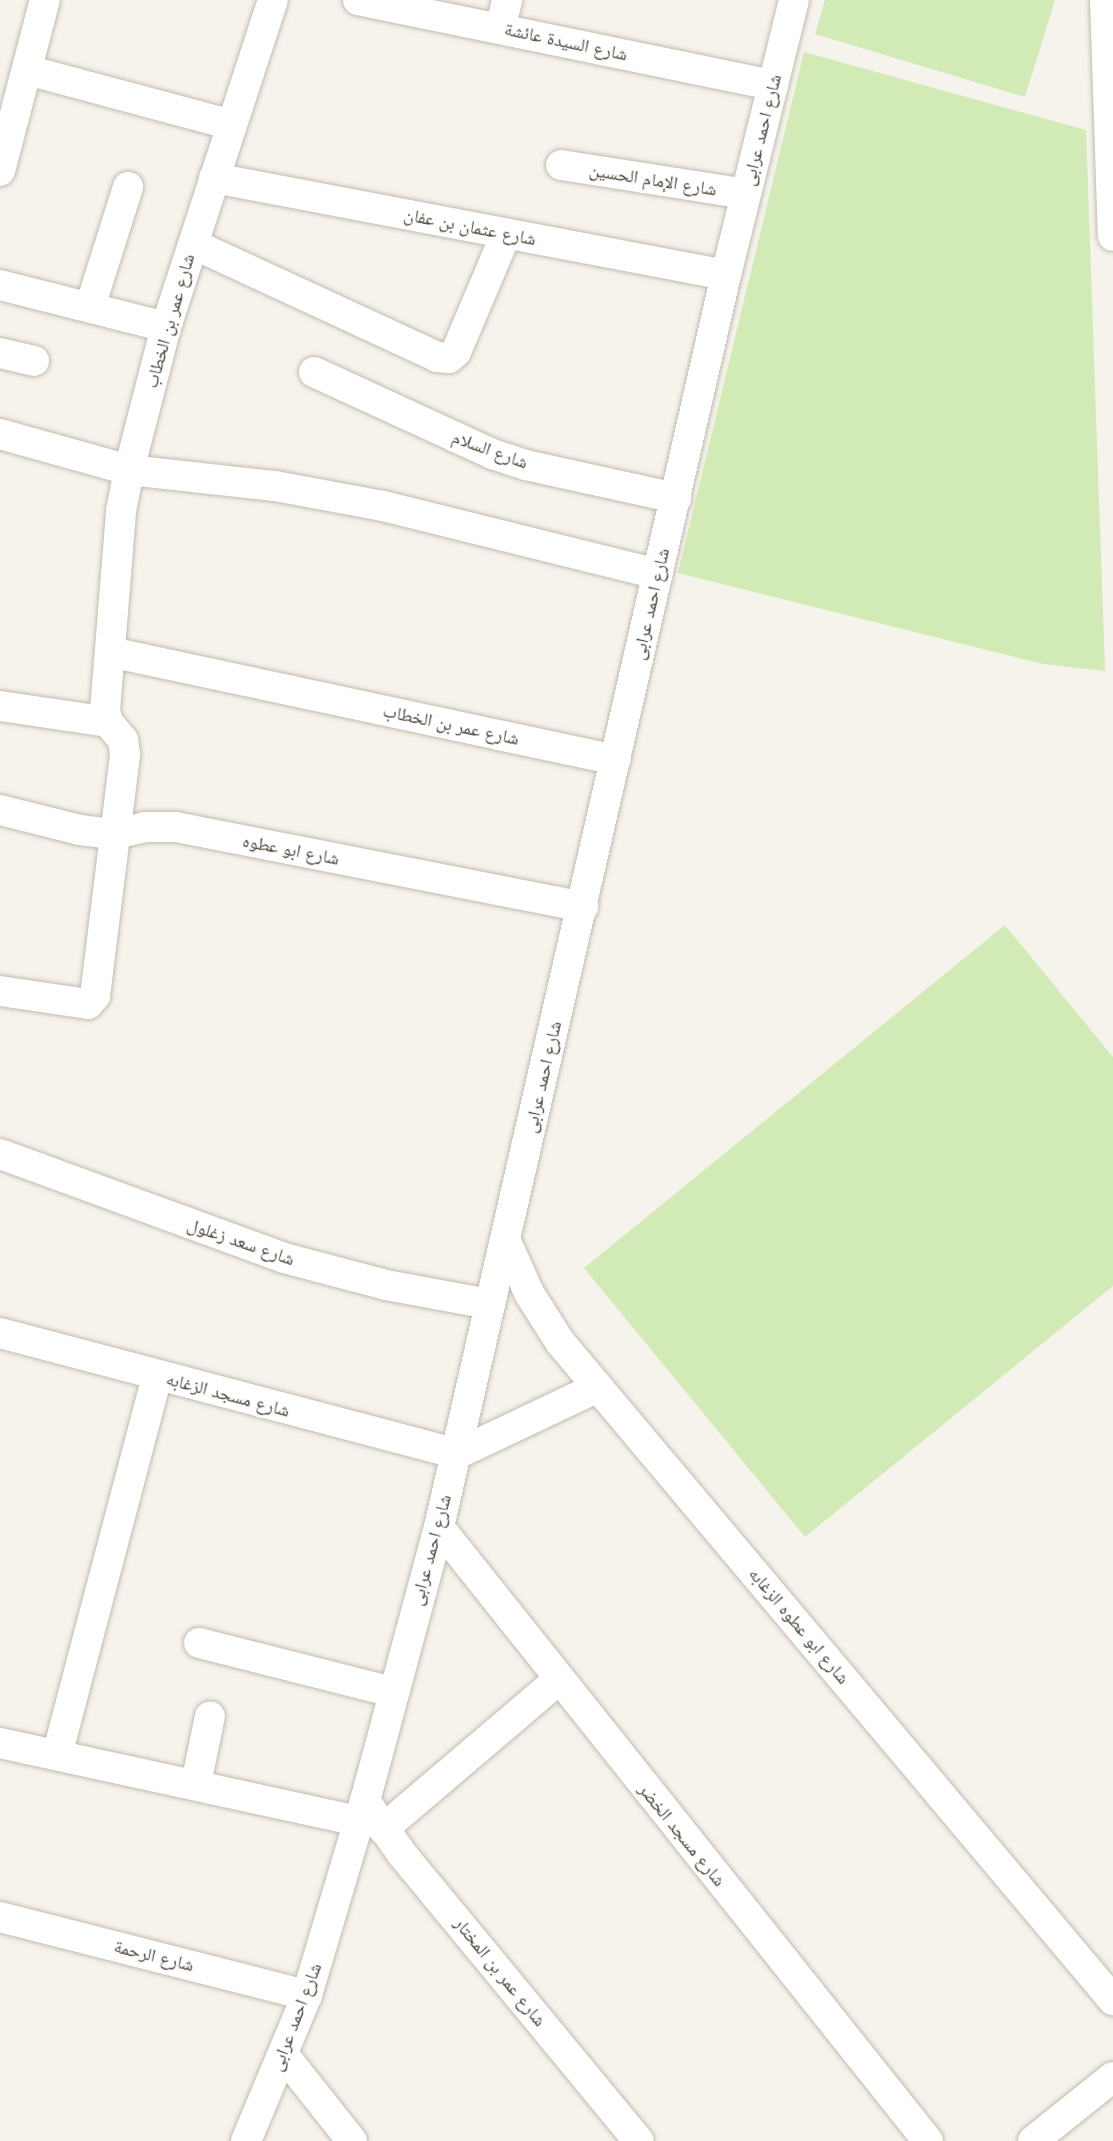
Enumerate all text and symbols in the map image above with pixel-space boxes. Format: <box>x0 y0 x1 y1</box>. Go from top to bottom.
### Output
street label: شارع السيدة عائشة <box>502 18 630 66</box>
street label: شارع احمد عرابى <box>738 72 786 188</box>
street label: شارع الإمام الحسين <box>588 159 718 201</box>
street label: شارع عثمان بن عفان <box>402 204 538 250</box>
street label: شارع عمر بن الخطاب <box>141 251 199 391</box>
street label: شارع السلام <box>449 426 531 474</box>
street label: شارع احمد عرابى <box>628 546 674 662</box>
street label: شارع عمر بن الخطاب <box>381 700 521 750</box>
street label: شارع ابو عطوه <box>241 830 341 870</box>
street label: شارع احمد عرابى <box>520 1019 566 1135</box>
street label: شارع سعد زغلول <box>185 1214 297 1270</box>
street label: شارع مسجد الزغابه <box>164 1368 292 1422</box>
street label: شارع احمد عرابى <box>406 1492 456 1608</box>
street label: شارع ابو عطوه الزغابه <box>744 1563 854 1689</box>
street label: شارع مسجد الخضر <box>634 1779 730 1891</box>
street label: شارع عمر بن المختار <box>449 1913 551 2031</box>
street label: شارع الرحمة <box>112 1936 196 1976</box>
street label: شارع احمد عرابى <box>265 1960 327 2074</box>

